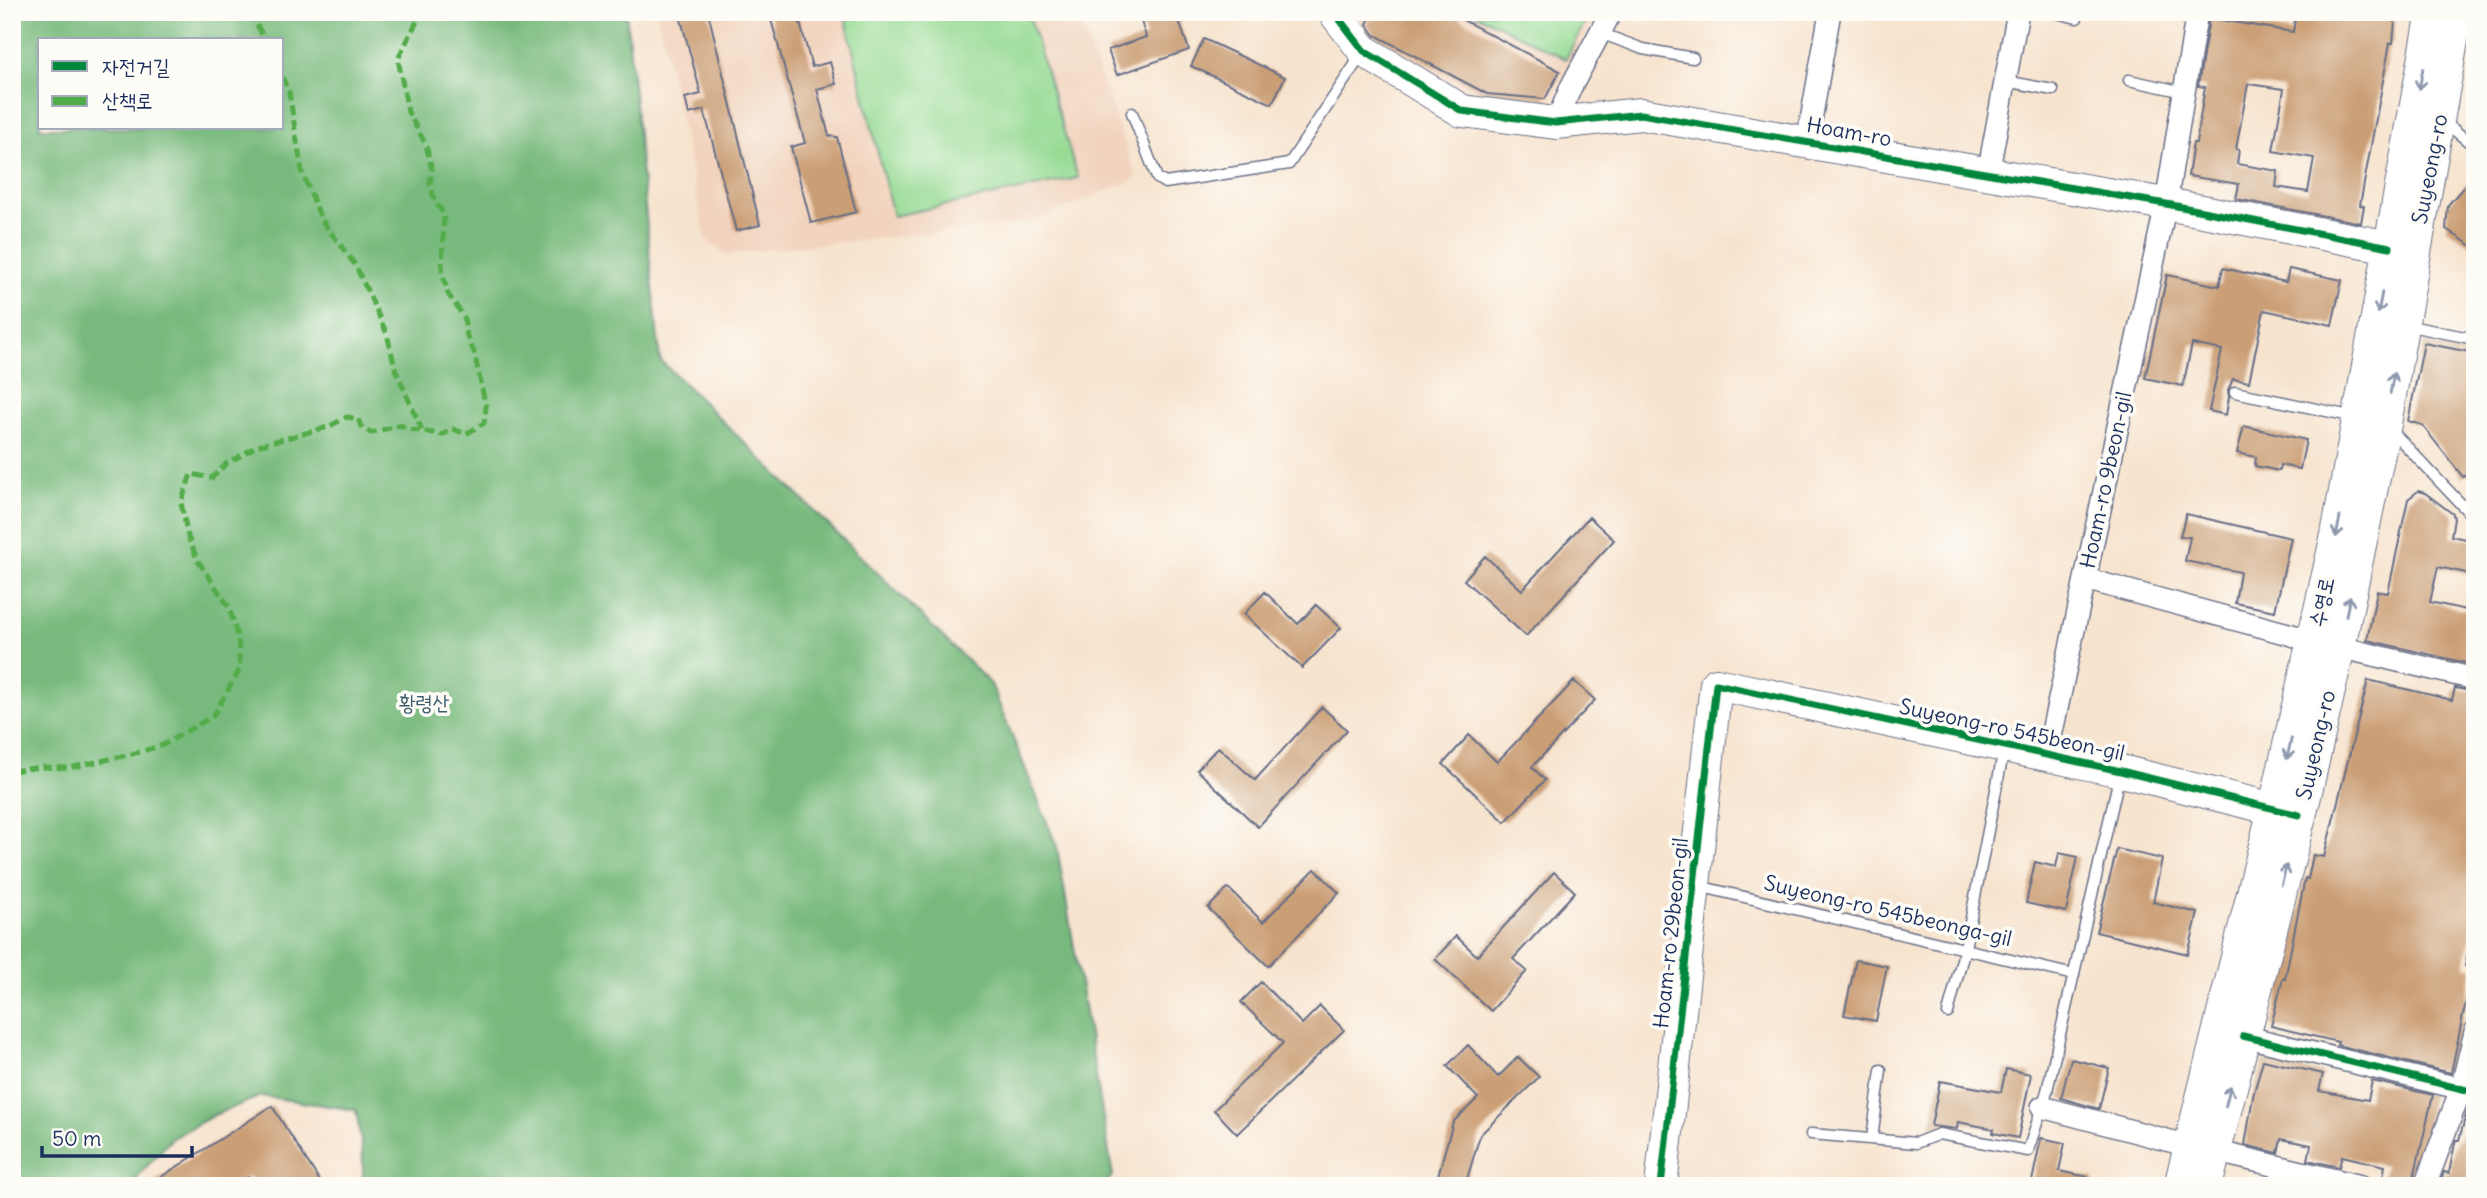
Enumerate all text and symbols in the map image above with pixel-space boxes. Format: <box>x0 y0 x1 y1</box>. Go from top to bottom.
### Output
legend <box>38 38 284 130</box>
text: 자전거길 <box>102 53 170 80</box>
one-way arrow <box>2414 67 2427 90</box>
text: 산책로 <box>102 87 153 114</box>
street label: Hoam-ro <box>1804 111 1894 152</box>
street label: Suyeong-ro <box>2406 112 2453 226</box>
one-way arrow <box>2373 291 2387 314</box>
one-way arrow <box>2386 372 2399 395</box>
street label: Hoam-ro 9beon-gil <box>2074 389 2137 571</box>
one-way arrow <box>2331 515 2345 538</box>
street label: 수영로 <box>2303 574 2340 630</box>
one-way arrow <box>2341 595 2355 618</box>
street label: Suyeong-ro <box>2290 687 2341 802</box>
park label: 황령산 <box>399 689 449 716</box>
street label: Suyeong-ro 545beon-gil <box>1897 692 2127 767</box>
one-way arrow <box>2281 737 2295 760</box>
street label: Hoam-ro 29beon-gil <box>1647 836 1694 1030</box>
one-way arrow <box>2278 864 2291 887</box>
street label: Suyeong-ro 545beonga-gil <box>1762 869 2015 952</box>
one-way arrow <box>2222 1085 2235 1108</box>
scale bar <box>42 1114 192 1158</box>
text: 50 m <box>52 1125 101 1152</box>

